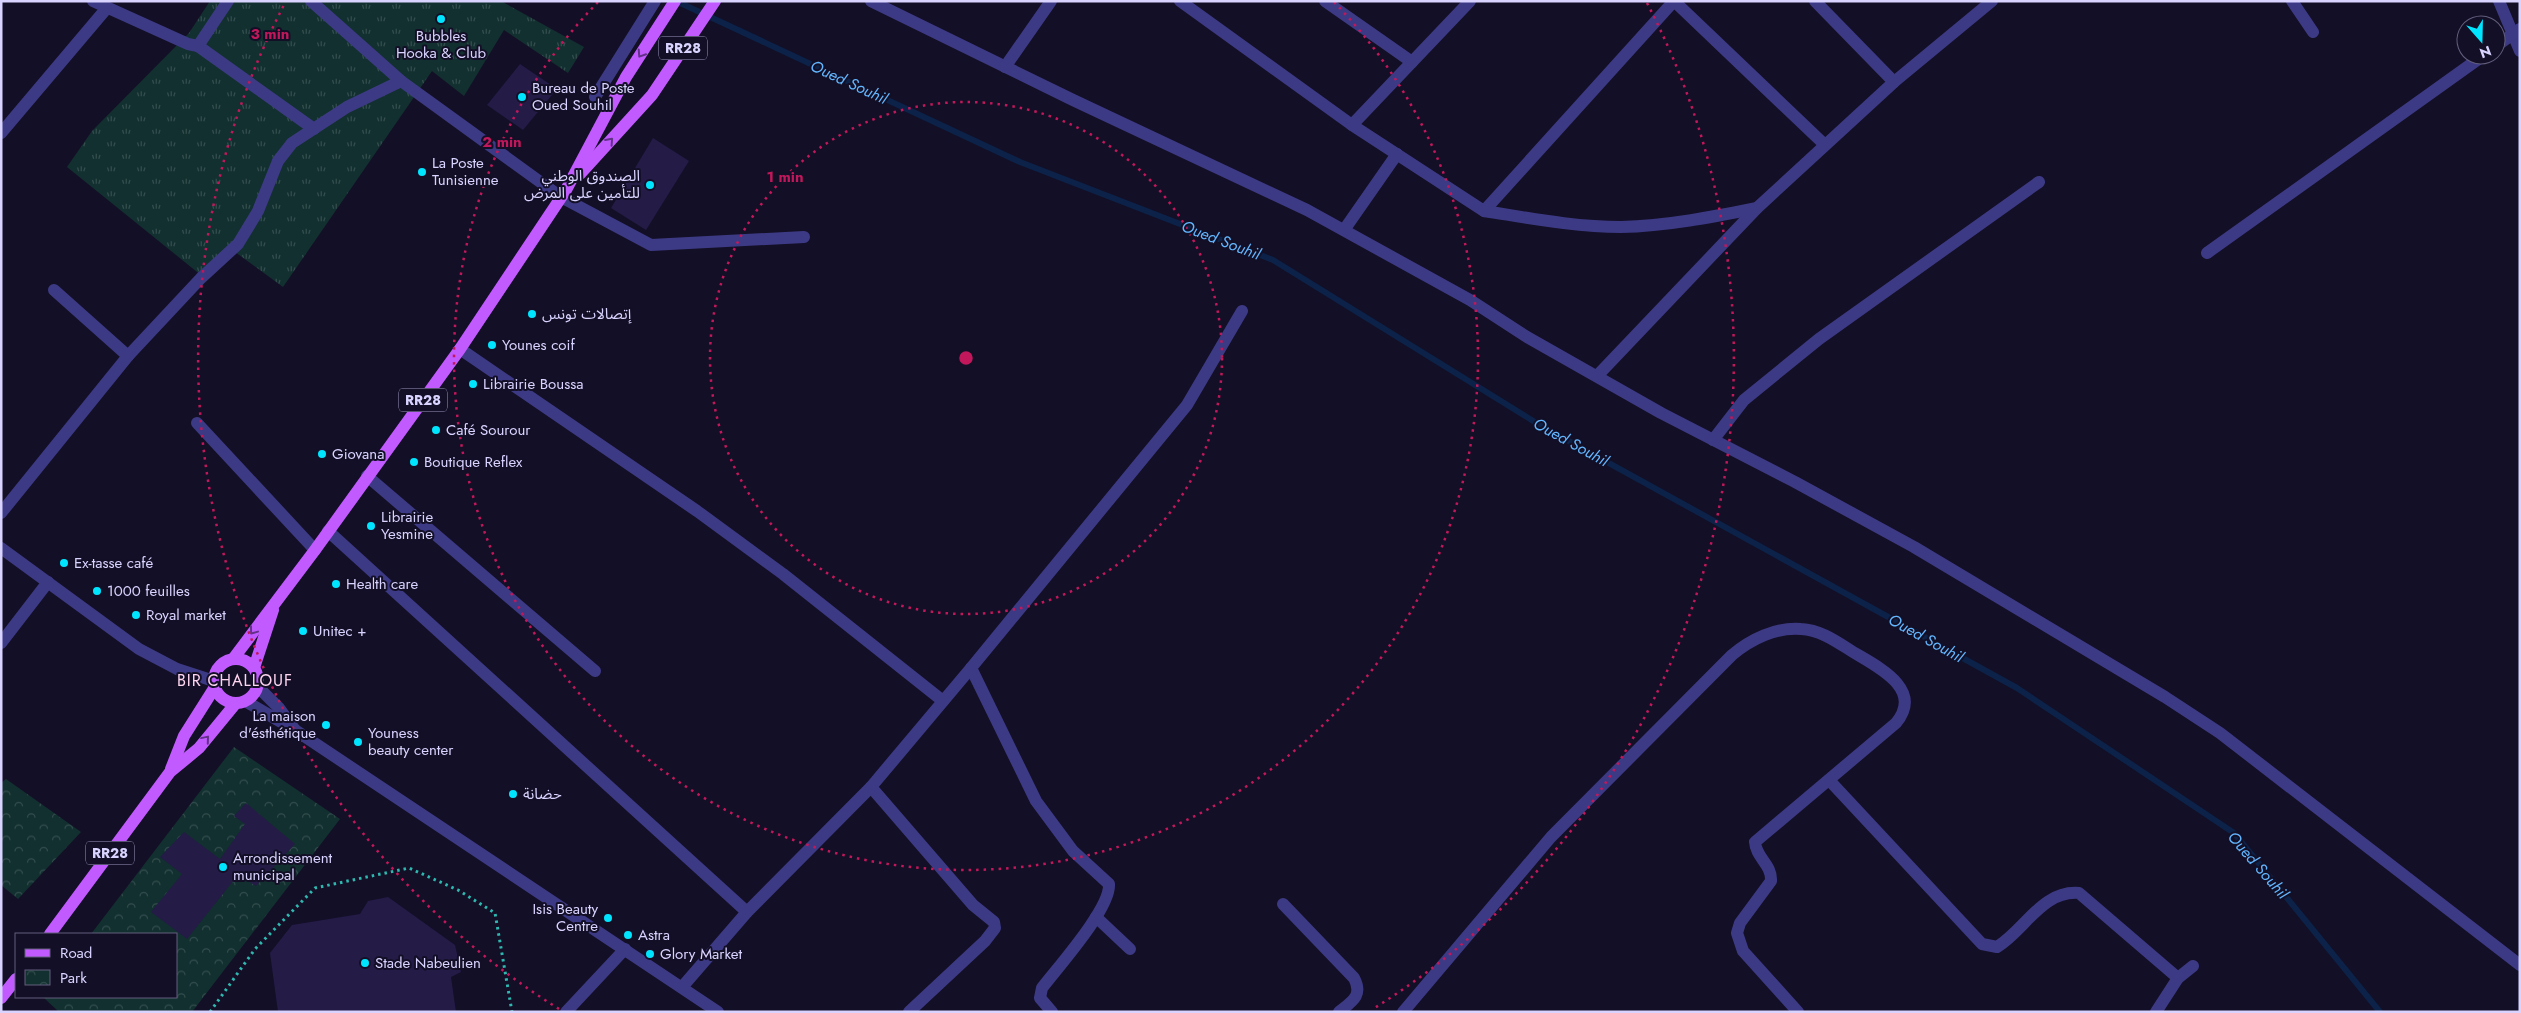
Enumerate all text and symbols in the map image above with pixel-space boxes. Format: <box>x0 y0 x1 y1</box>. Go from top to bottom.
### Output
marker: Bubbles Hooka & Club <box>435 13 447 25</box>
north arrow <box>2456 15 2506 65</box>
text: 3 min <box>251 23 289 45</box>
place label: Bubbles Hooka & Club <box>396 25 487 64</box>
road number: RR28 <box>659 36 707 59</box>
text: N <box>2477 41 2494 64</box>
one-way arrow <box>638 49 648 58</box>
water label: Oued Souhil <box>807 54 893 111</box>
place label: Bureau de Poste Oued Souhil <box>532 77 635 116</box>
marker: Bureau de Poste Oued Souhil <box>516 91 528 103</box>
text: 2 min <box>482 131 522 153</box>
one-way arrow <box>604 138 613 147</box>
place label: La Poste Tunisienne <box>432 152 499 191</box>
place label: الصندوق الوطني للتأمين على المرض <box>524 165 640 204</box>
marker: La Poste Tunisienne <box>416 166 428 178</box>
text: 1 min <box>766 166 804 188</box>
marker: الصندوق الوطني للتأمين على المرض <box>644 179 656 191</box>
water label: Oued Souhil <box>1178 214 1265 266</box>
place label: إتصالات تونس <box>542 303 632 325</box>
marker: إتصالات تونس <box>526 308 538 320</box>
place label: Younes coif <box>502 334 575 356</box>
marker: Younes coif <box>486 339 498 351</box>
centre of rings <box>957 349 975 367</box>
place label: Librairie Boussa <box>483 373 583 395</box>
marker: Librairie Boussa <box>467 378 479 390</box>
road number: RR28 <box>399 388 447 412</box>
water label: Oued Souhil <box>1529 412 1614 473</box>
place label: Café Sourour <box>446 419 531 441</box>
marker: Café Sourour <box>430 424 442 436</box>
place label: Giovana <box>332 443 384 465</box>
marker: Giovana <box>316 448 328 460</box>
place label: Boutique Reflex <box>424 451 523 473</box>
marker: Boutique Reflex <box>408 456 420 468</box>
place label: Librairie Yesmine <box>381 506 434 545</box>
marker: Librairie Yesmine <box>365 520 377 532</box>
place label: Ex-tasse café <box>74 552 154 574</box>
marker: Ex-tasse café <box>58 557 70 569</box>
place label: Health care <box>346 573 418 595</box>
marker: Health care <box>330 578 342 590</box>
place label: 1000 feuilles <box>107 580 190 602</box>
marker: 1000 feuilles <box>91 585 103 597</box>
place label: Royal market <box>146 604 226 626</box>
water label: Oued Souhil <box>1884 608 1969 669</box>
marker: Royal market <box>130 609 142 621</box>
place label: Unitec + <box>313 620 366 642</box>
one-way arrow <box>250 625 259 635</box>
marker: Unitec + <box>297 625 309 637</box>
district label: BIR CHALLOUF <box>177 669 293 692</box>
place label: La maison d'ésthétique <box>239 705 316 744</box>
marker: La maison d'ésthétique <box>320 719 332 731</box>
place label: Youness beauty center <box>368 722 454 761</box>
one-way arrow <box>200 736 209 745</box>
marker: Youness beauty center <box>352 736 364 748</box>
place label: حضانة <box>523 783 562 805</box>
marker: حضانة <box>507 788 519 800</box>
water label: Oued Souhil <box>2222 826 2295 905</box>
road number: RR28 <box>86 841 134 864</box>
place label: Arrondissement municipal <box>233 847 333 886</box>
marker: Arrondissement municipal <box>217 861 229 873</box>
place label: Isis Beauty Centre <box>532 898 598 937</box>
marker: Isis Beauty Centre <box>602 912 614 924</box>
place label: Astra <box>638 924 670 946</box>
marker: Astra <box>622 929 634 941</box>
legend <box>15 933 178 998</box>
text: Road <box>60 942 92 964</box>
place label: Glory Market <box>660 943 743 965</box>
marker: Glory Market <box>644 948 656 960</box>
place label: Stade Nabeulien <box>375 952 481 974</box>
marker: Stade Nabeulien <box>359 957 371 969</box>
text: Park <box>60 967 87 989</box>

